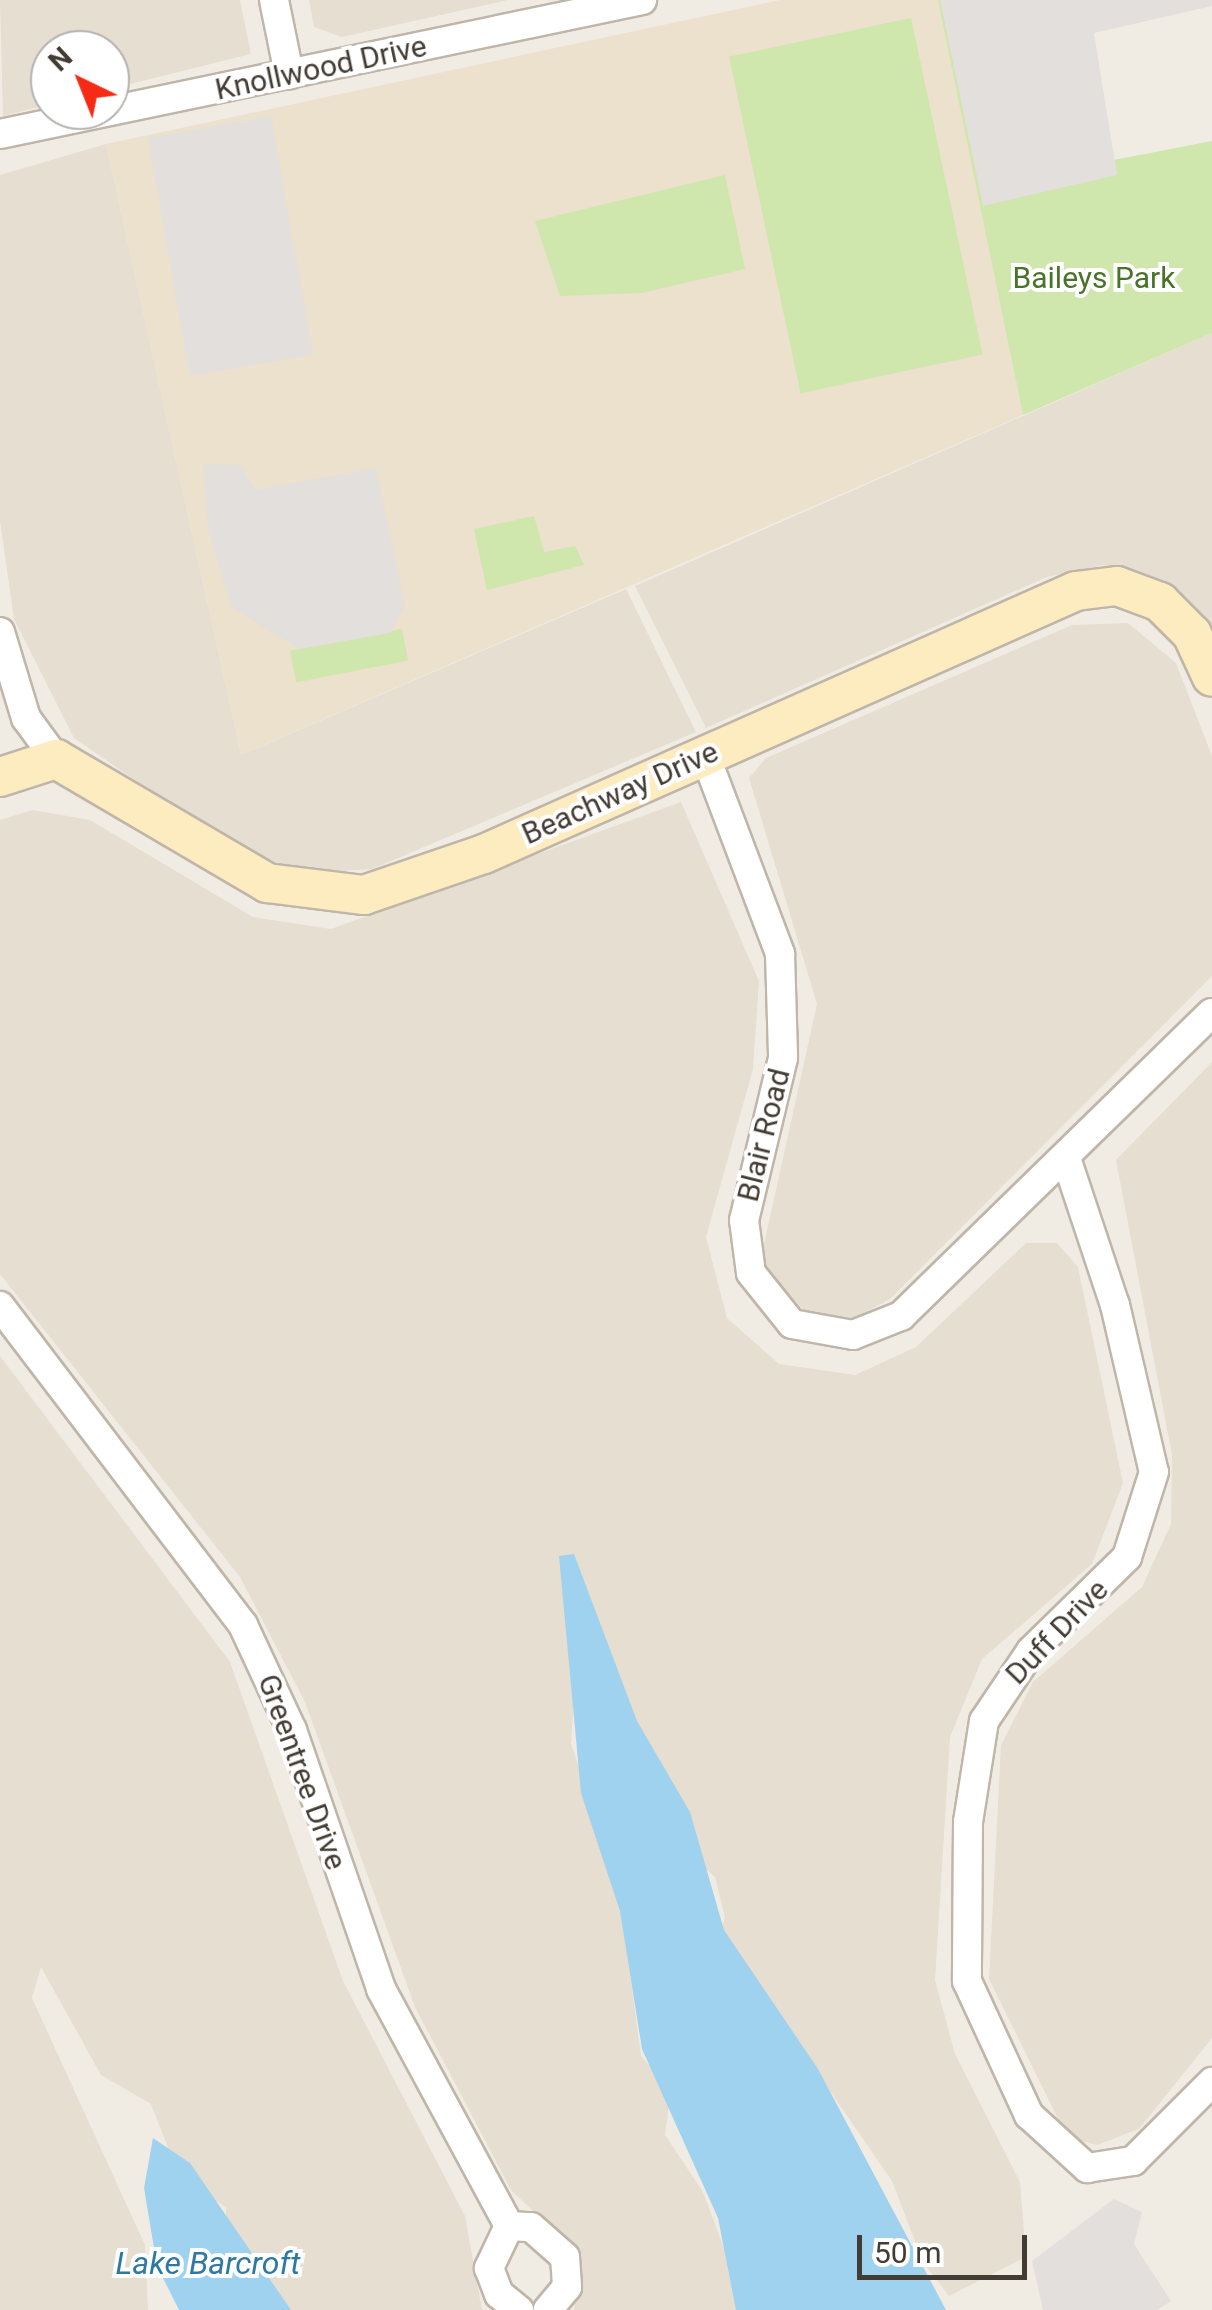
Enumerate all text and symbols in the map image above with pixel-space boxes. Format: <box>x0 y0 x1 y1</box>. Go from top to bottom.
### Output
street label: Knollwood Drive <box>212 28 430 108</box>
north arrow <box>30 30 130 130</box>
text: N <box>42 40 79 78</box>
park label: Baileys Park <box>1013 260 1175 296</box>
street label: Beachway Drive <box>516 734 724 852</box>
street label: Blair Road <box>730 1065 798 1205</box>
street label: Duff Drive <box>998 1572 1116 1692</box>
street label: Greentree Drive <box>250 1669 354 1875</box>
scale bar <box>862 2215 1032 2277</box>
text: 50 m <box>874 2235 941 2270</box>
water label: Lake Barcroft <box>116 2244 300 2282</box>

